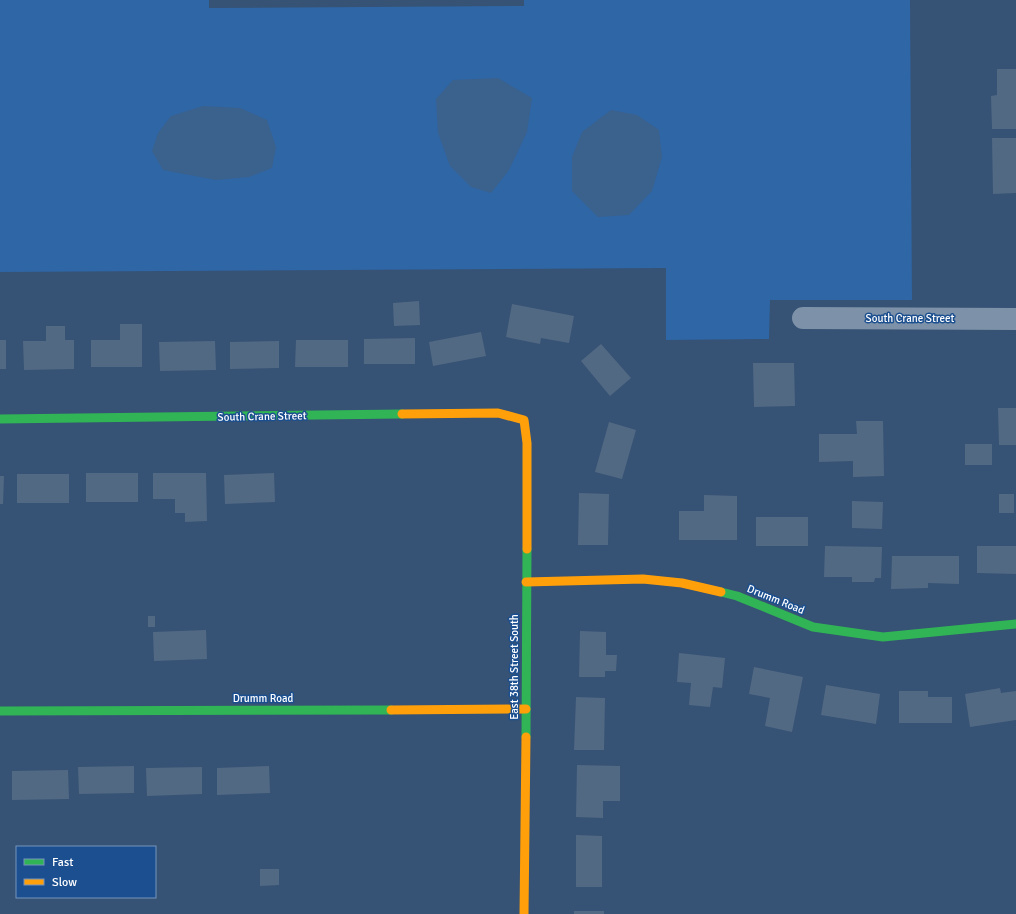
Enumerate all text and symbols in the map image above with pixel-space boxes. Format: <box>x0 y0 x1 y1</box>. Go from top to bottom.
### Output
street label: South Crane Street <box>866 312 955 325</box>
street label: South Crane Street <box>217 409 307 424</box>
street label: Drumm Road <box>745 582 807 617</box>
street label: East 38th Street South <box>508 614 521 720</box>
street label: Drumm Road <box>233 692 294 705</box>
legend <box>16 846 156 898</box>
text: Fast <box>52 855 73 870</box>
text: Slow <box>52 875 77 890</box>

